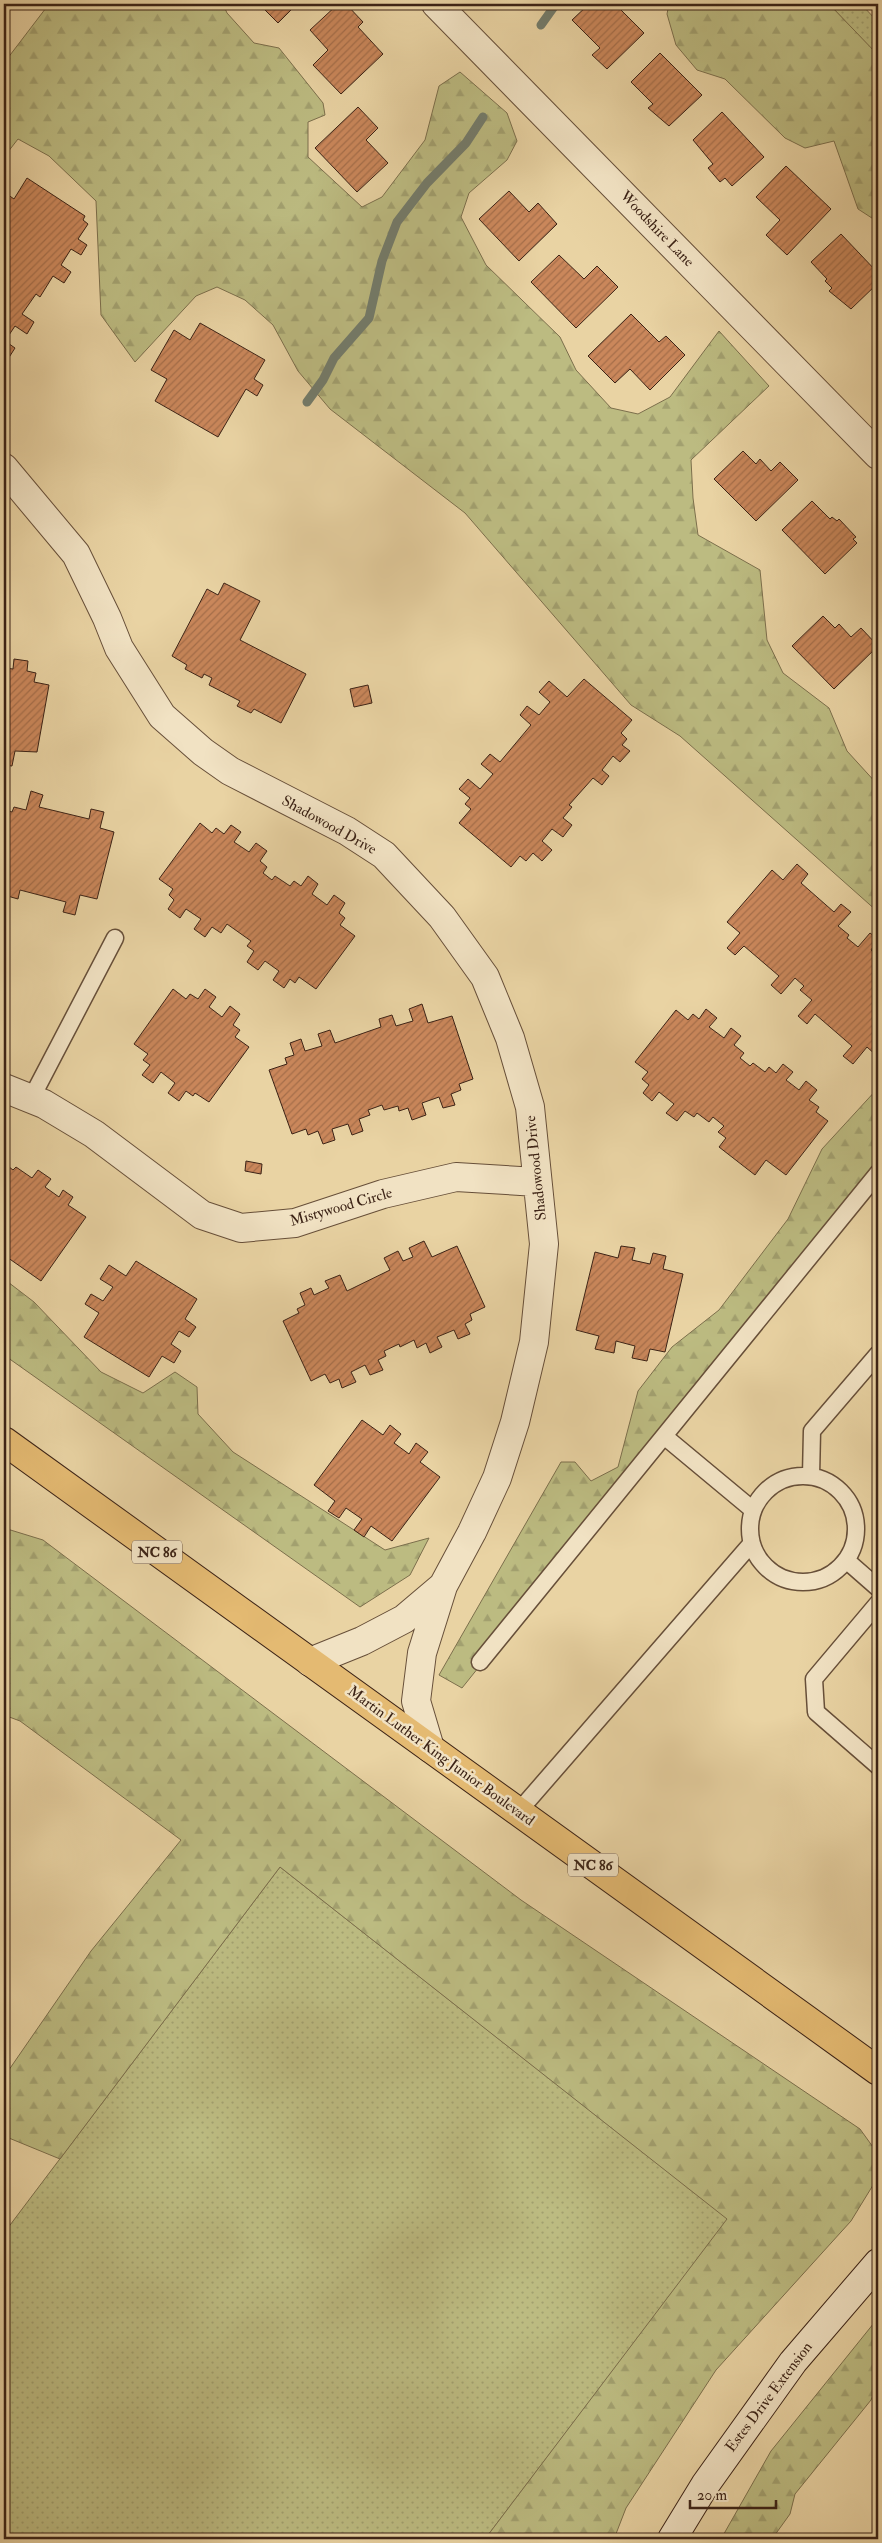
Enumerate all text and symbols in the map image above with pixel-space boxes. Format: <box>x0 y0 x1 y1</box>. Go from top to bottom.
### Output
street label: Woodshire Lane <box>615 186 698 271</box>
street label: Shadowood Drive <box>278 791 380 859</box>
street label: Shadowood Drive <box>521 1115 551 1221</box>
street label: Mistywood Circle <box>288 1183 394 1231</box>
road number: NC 86 <box>132 1540 182 1564</box>
street label: Martin Luther King Junior Boulevard <box>343 1682 539 1831</box>
road number: NC 86 <box>568 1854 618 1876</box>
street label: Estes Drive Extension <box>721 2338 817 2456</box>
scale bar <box>690 2478 776 2510</box>
text: 20 m <box>697 2486 727 2505</box>

